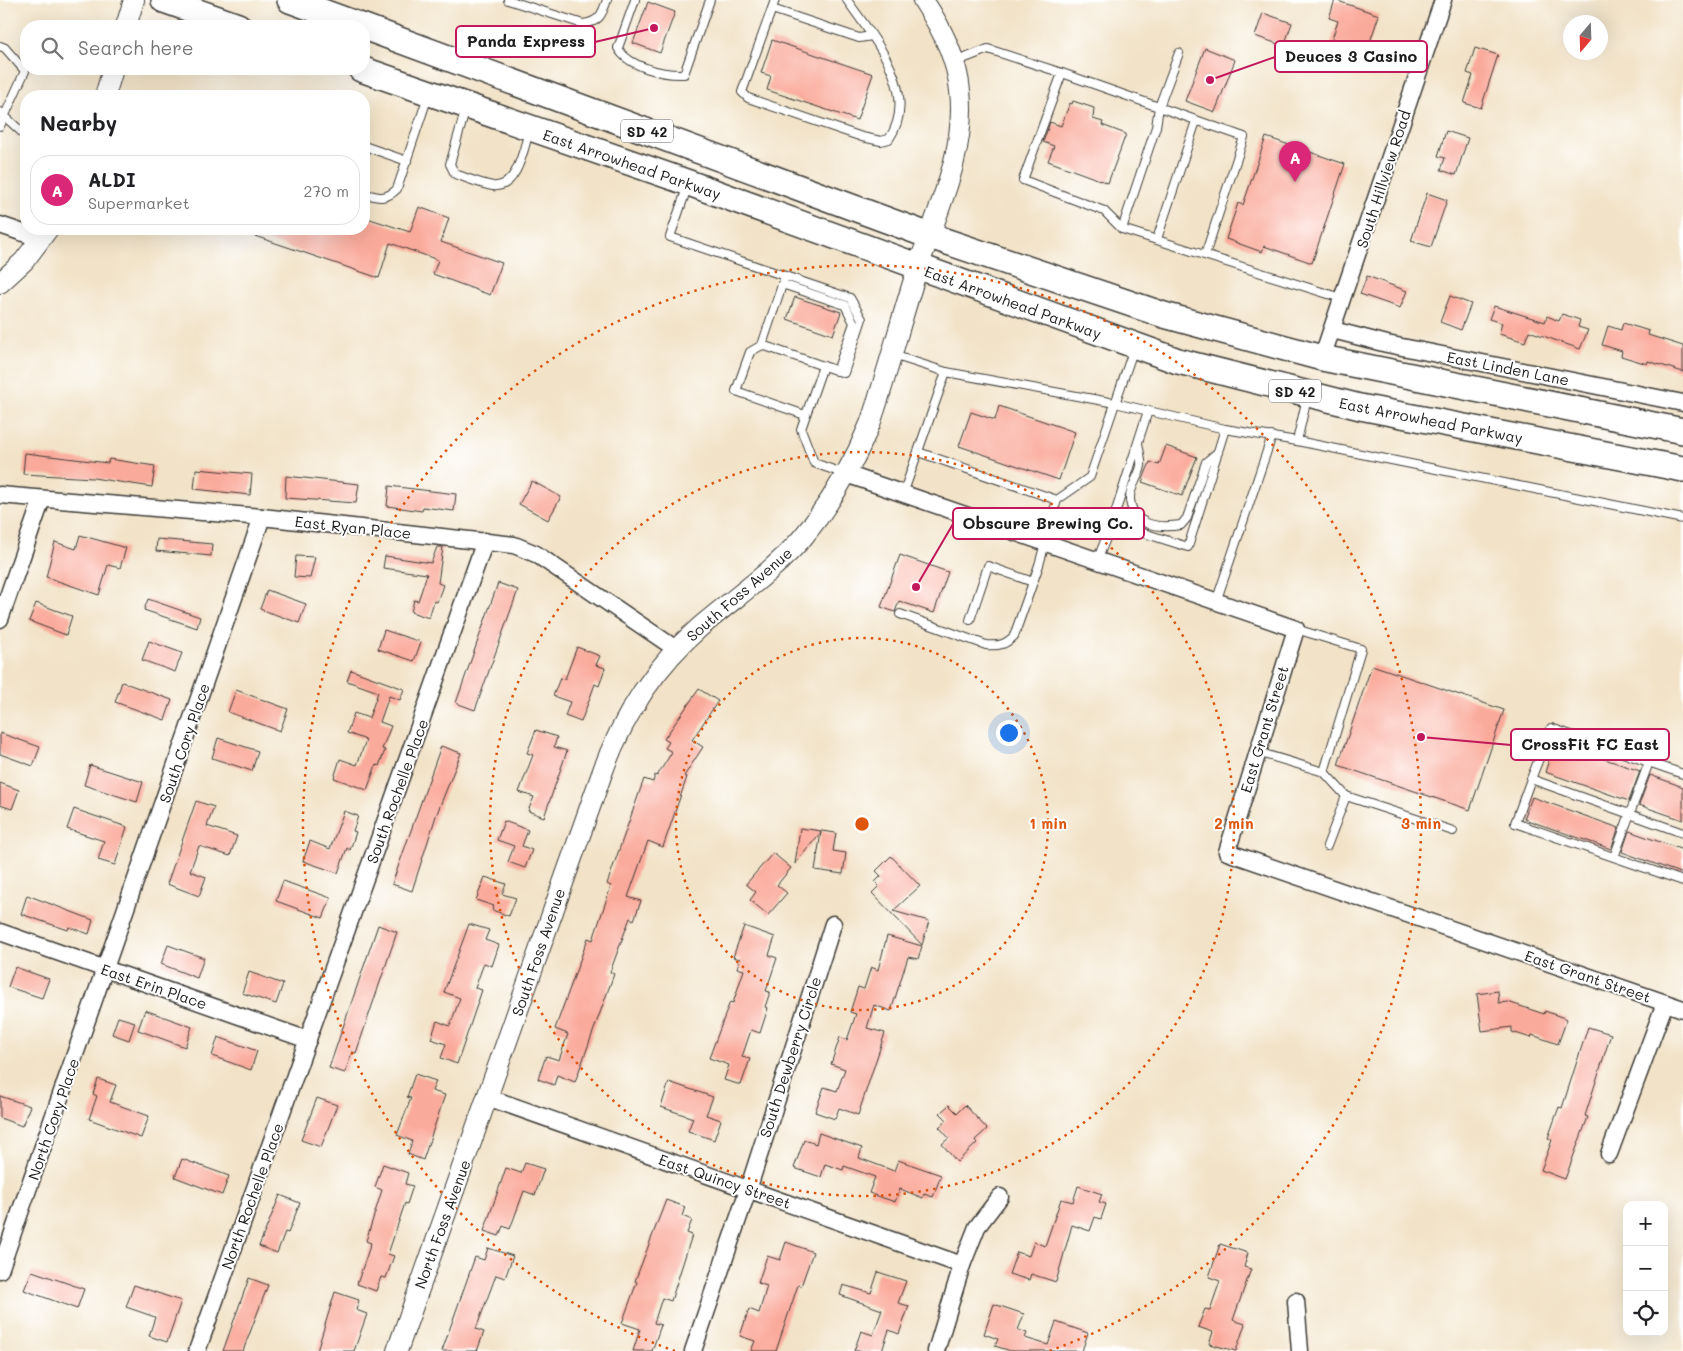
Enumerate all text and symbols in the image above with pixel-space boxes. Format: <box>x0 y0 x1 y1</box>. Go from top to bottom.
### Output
north arrow <box>1563 15 1608 60</box>
search box <box>20 20 370 75</box>
callout: Panda Express <box>456 26 595 57</box>
text: Panda Express <box>467 30 585 51</box>
icon: search <box>38 34 66 62</box>
text: Search here <box>78 35 194 60</box>
callout: Deuces 3 Casino <box>1275 41 1427 72</box>
text: Deuces 3 Casino <box>1285 45 1418 66</box>
street label: South Hillview Road <box>1351 108 1415 250</box>
text: Nearby <box>40 109 117 136</box>
road number: SD 42 <box>621 120 673 142</box>
street label: East Arrowhead Parkway <box>540 124 724 204</box>
pin: A <box>1279 141 1311 182</box>
text: ALDI <box>88 167 136 192</box>
text: A <box>51 180 63 201</box>
text: 270 m <box>303 180 349 201</box>
text: Supermarket <box>88 192 190 213</box>
street label: East Arrowhead Parkway <box>922 261 1104 343</box>
street label: East Linden Lane <box>1445 346 1571 390</box>
road number: SD 42 <box>1269 380 1321 402</box>
street label: East Arrowhead Parkway <box>1337 392 1525 448</box>
callout: Obscure Brewing Co. <box>953 508 1144 539</box>
street label: East Ryan Place <box>294 511 412 543</box>
text: Obscure Brewing Co. <box>963 512 1133 533</box>
street label: South Foss Avenue <box>682 543 796 645</box>
street label: East Grant Street <box>1235 663 1293 795</box>
street label: South Cory Place <box>154 680 214 806</box>
street label: South Rochelle Place <box>362 716 432 866</box>
your location <box>996 720 1022 746</box>
callout: CrossFit FC East <box>1511 729 1669 760</box>
text: CrossFit FC East <box>1521 733 1659 754</box>
text: 1 min <box>1029 813 1067 833</box>
text: 2 min <box>1214 813 1254 833</box>
text: 3 min <box>1401 813 1441 833</box>
centre of rings <box>853 815 871 833</box>
street label: South Foss Avenue <box>507 885 569 1019</box>
street label: East Grant Street <box>1522 945 1654 1007</box>
street label: East Erin Place <box>98 959 210 1013</box>
street label: South Dewberry Circle <box>755 974 825 1140</box>
street label: North Cory Place <box>23 1055 83 1183</box>
street label: North Rochelle Place <box>216 1120 288 1272</box>
street label: East Quincy Street <box>656 1149 794 1213</box>
street label: North Foss Avenue <box>409 1157 475 1291</box>
map controls <box>1623 1201 1668 1336</box>
button: + <box>1623 1201 1668 1246</box>
button: − <box>1623 1246 1668 1291</box>
button: locate <box>1623 1291 1668 1336</box>

